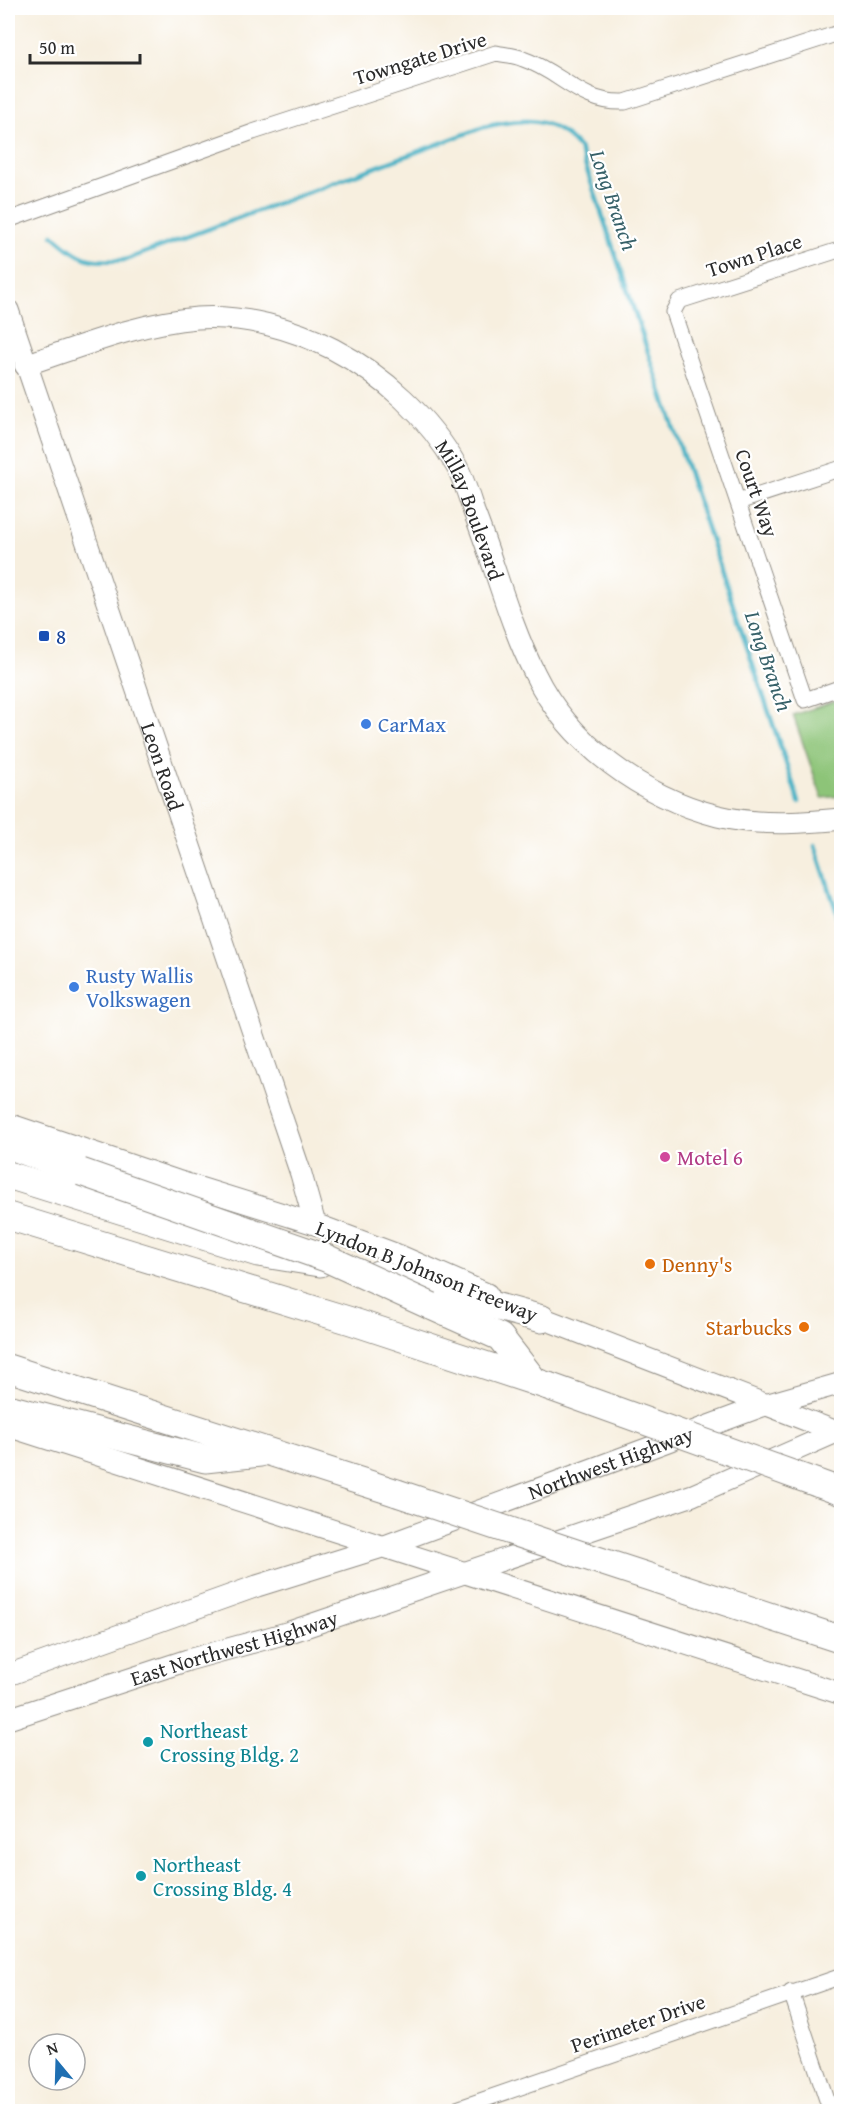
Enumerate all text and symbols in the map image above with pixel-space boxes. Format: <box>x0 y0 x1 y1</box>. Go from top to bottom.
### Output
street label: Towngate Drive <box>350 23 490 93</box>
scale bar <box>30 27 140 65</box>
text: 50 m <box>39 34 75 61</box>
water label: Long Branch <box>582 144 646 255</box>
street label: Town Place <box>702 225 806 285</box>
street label: Millay Boulevard <box>428 433 513 585</box>
street label: Court Way <box>727 445 787 542</box>
water label: Long Branch <box>737 605 801 716</box>
place label: 8 <box>56 621 66 652</box>
marker: 8 <box>37 629 51 643</box>
place label: CarMax <box>378 709 446 740</box>
marker: CarMax <box>359 717 373 731</box>
street label: Leon Road <box>133 718 192 815</box>
place label: Rusty Wallis Volkswagen <box>86 960 193 1015</box>
marker: Rusty Wallis Volkswagen <box>67 980 81 994</box>
place label: Motel 6 <box>677 1142 743 1173</box>
marker: Motel 6 <box>658 1150 672 1164</box>
street label: Lyndon B Johnson Freeway <box>311 1212 543 1330</box>
place label: Denny's <box>662 1249 732 1280</box>
marker: Denny's <box>643 1257 657 1271</box>
place label: Starbucks <box>706 1312 792 1343</box>
marker: Starbucks <box>797 1320 811 1334</box>
street label: Northwest Highway <box>523 1417 698 1507</box>
street label: East Northwest Highway <box>126 1601 342 1693</box>
place label: Northeast Crossing Bldg. 2 <box>160 1715 299 1770</box>
marker: Northeast Crossing Bldg. 2 <box>141 1735 155 1749</box>
place label: Northeast Crossing Bldg. 4 <box>153 1849 292 1904</box>
marker: Northeast Crossing Bldg. 4 <box>134 1869 148 1883</box>
street label: Perimeter Drive <box>567 1985 710 2061</box>
north arrow <box>27 2032 87 2092</box>
text: N <box>43 2035 61 2061</box>

